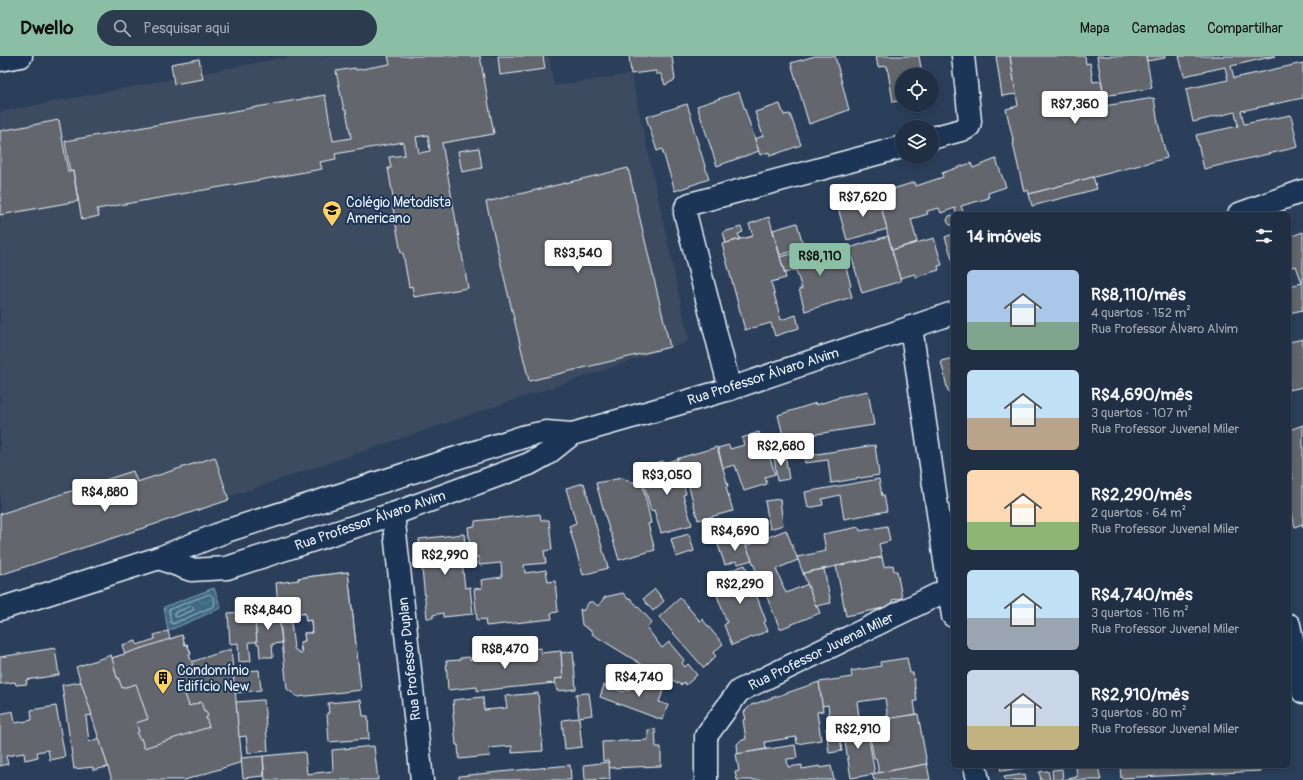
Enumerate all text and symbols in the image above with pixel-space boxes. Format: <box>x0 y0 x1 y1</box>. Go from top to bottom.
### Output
search box <box>97 10 377 46</box>
text: Dwello <box>20 16 73 40</box>
icon: search <box>111 17 133 39</box>
text: Pesquisar aqui <box>143 19 229 38</box>
text: Mapa <box>1080 20 1109 37</box>
text: Camadas <box>1131 20 1185 37</box>
text: Compartilhar <box>1207 20 1283 37</box>
map controls <box>895 68 939 164</box>
button: locate <box>895 68 939 112</box>
pin: R$7,360 <box>1038 91 1112 125</box>
text: R$7,360 <box>1051 96 1099 112</box>
button: layers <box>895 120 939 164</box>
pin: R$7,620 <box>826 184 900 218</box>
text: R$7,620 <box>839 189 887 205</box>
place label: Colégio Metodista Americano <box>346 194 451 227</box>
school or university icon: Colégio Metodista Americano <box>321 199 343 227</box>
icon: filters <box>1253 225 1275 247</box>
text: 14 imóveis <box>967 226 1041 247</box>
pin: R$3,540 <box>541 240 615 274</box>
pin: R$8,110 <box>783 243 857 277</box>
text: R$3,540 <box>554 245 602 261</box>
text: R$8,110 <box>798 248 842 264</box>
text: R$8,110/mês <box>1091 284 1186 305</box>
icon: home <box>999 286 1047 334</box>
text: 4 quartos · 152 m² <box>1091 305 1191 321</box>
text: Rua Professor Álvaro Alvim <box>1091 321 1238 337</box>
street label: Rua Professor Álvaro Alvim <box>685 343 841 409</box>
text: R$4,690/mês <box>1091 384 1192 405</box>
icon: home <box>999 386 1047 434</box>
text: 3 quartos · 107 m² <box>1091 405 1192 421</box>
text: Rua Professor Juvenal Miler <box>1091 421 1239 437</box>
pin: R$2,680 <box>744 433 818 467</box>
text: R$2,680 <box>757 438 805 454</box>
pin: R$3,050 <box>630 462 704 496</box>
text: R$3,050 <box>642 467 692 483</box>
pin: R$4,880 <box>68 479 142 513</box>
text: R$4,880 <box>81 484 129 500</box>
text: R$2,290/mês <box>1091 484 1192 505</box>
street label: Rua Professor Álvaro Alvim <box>292 486 448 554</box>
icon: home <box>999 486 1047 534</box>
text: 2 quartos · 64 m² <box>1091 505 1186 521</box>
pin: R$4,690 <box>698 518 772 552</box>
text: Rua Professor Juvenal Miler <box>1091 521 1239 537</box>
text: R$4,690 <box>711 523 759 539</box>
pin: R$2,990 <box>408 542 482 576</box>
text: R$2,990 <box>421 547 469 563</box>
pin: R$2,290 <box>703 571 777 605</box>
text: R$2,290 <box>716 576 764 592</box>
text: R$4,740/mês <box>1091 584 1193 605</box>
icon: home <box>999 586 1047 634</box>
street label: Rua Professor Duplan <box>395 596 424 721</box>
pin: R$4,840 <box>231 597 305 631</box>
text: R$4,840 <box>244 602 292 618</box>
text: 3 quartos · 116 m² <box>1091 605 1189 621</box>
street label: Rua Professor Juvenal Miler <box>746 609 897 694</box>
text: Rua Professor Juvenal Miler <box>1091 621 1239 637</box>
pin: R$8,470 <box>468 636 542 670</box>
text: R$8,470 <box>481 641 529 657</box>
place label: Condomínio Edifício New <box>177 662 250 695</box>
pin: R$4,740 <box>602 664 676 698</box>
building icon: Condomínio Edifício New <box>152 667 174 695</box>
text: R$4,740 <box>615 669 663 685</box>
text: R$2,910/mês <box>1091 684 1189 705</box>
icon: home <box>999 686 1047 734</box>
text: 3 quartos · 80 m² <box>1091 705 1187 721</box>
pin: R$2,910 <box>821 716 895 750</box>
text: R$2,910 <box>835 721 881 737</box>
text: Rua Professor Juvenal Miler <box>1091 721 1239 737</box>

